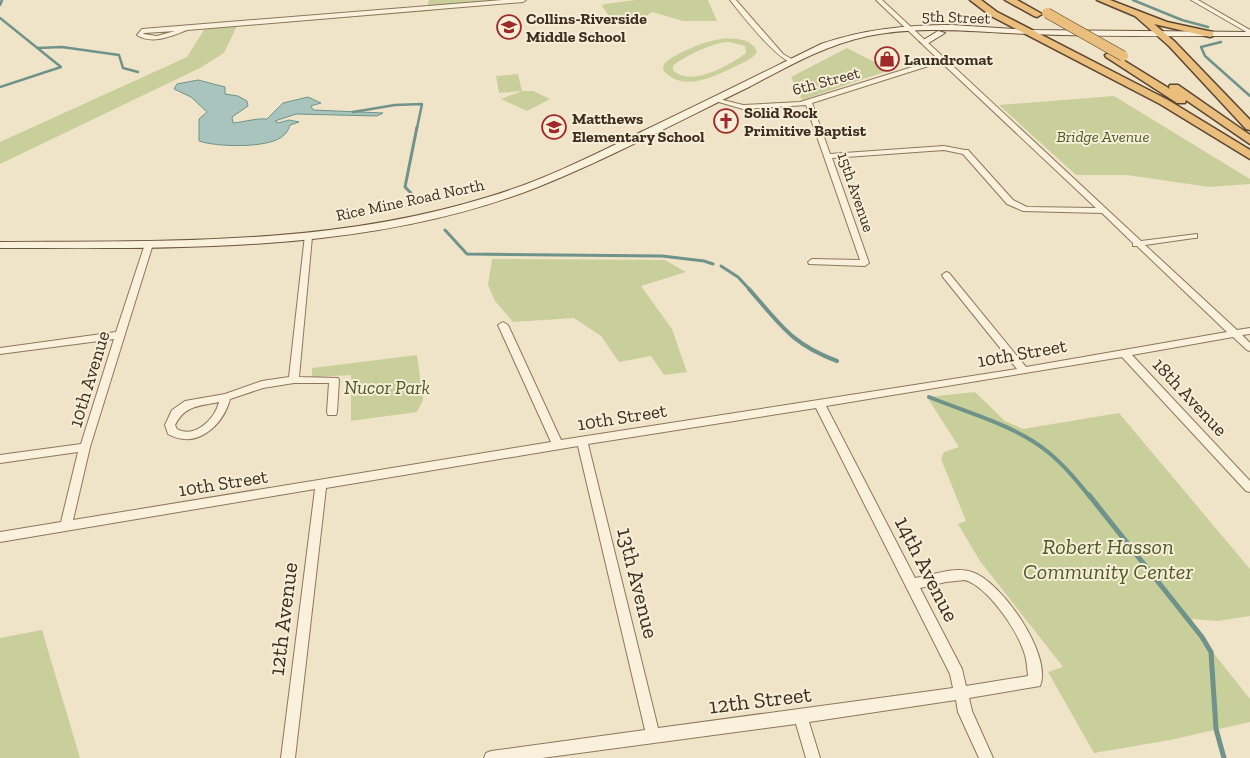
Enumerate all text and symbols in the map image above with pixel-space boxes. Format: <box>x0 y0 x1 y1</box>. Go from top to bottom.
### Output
street label: 5th Street <box>921 6 991 28</box>
place label: Collins-Riverside Middle School <box>526 9 647 46</box>
school or university icon: Collins-Riverside Middle School <box>496 14 522 40</box>
shop icon: Laundromat <box>874 46 900 72</box>
place label: Laundromat <box>904 50 994 69</box>
street label: 6th Street <box>790 63 862 99</box>
place label: Solid Rock Primitive Baptist <box>744 103 867 140</box>
church icon: Solid Rock Primitive Baptist <box>713 108 739 134</box>
place label: Matthews Elementary School <box>572 109 705 146</box>
school or university icon: Matthews Elementary School <box>541 114 567 140</box>
park label: Bridge Avenue <box>1057 127 1149 146</box>
street label: 15th Avenue <box>834 150 878 234</box>
street label: Rice Mine Road North <box>334 175 486 225</box>
street label: 10th Avenue <box>63 328 115 430</box>
street label: 10th Street <box>976 334 1068 372</box>
street label: 18th Avenue <box>1148 353 1232 441</box>
park label: Nucor Park <box>344 376 430 399</box>
street label: 10th Street <box>576 399 668 435</box>
street label: 10th Street <box>177 465 269 501</box>
street label: 14th Avenue <box>889 512 965 626</box>
street label: 13th Avenue <box>611 525 665 641</box>
park label: Robert Hasson Community Center <box>1023 533 1193 585</box>
street label: 12th Avenue <box>263 561 303 677</box>
street label: 12th Street <box>707 680 814 720</box>

